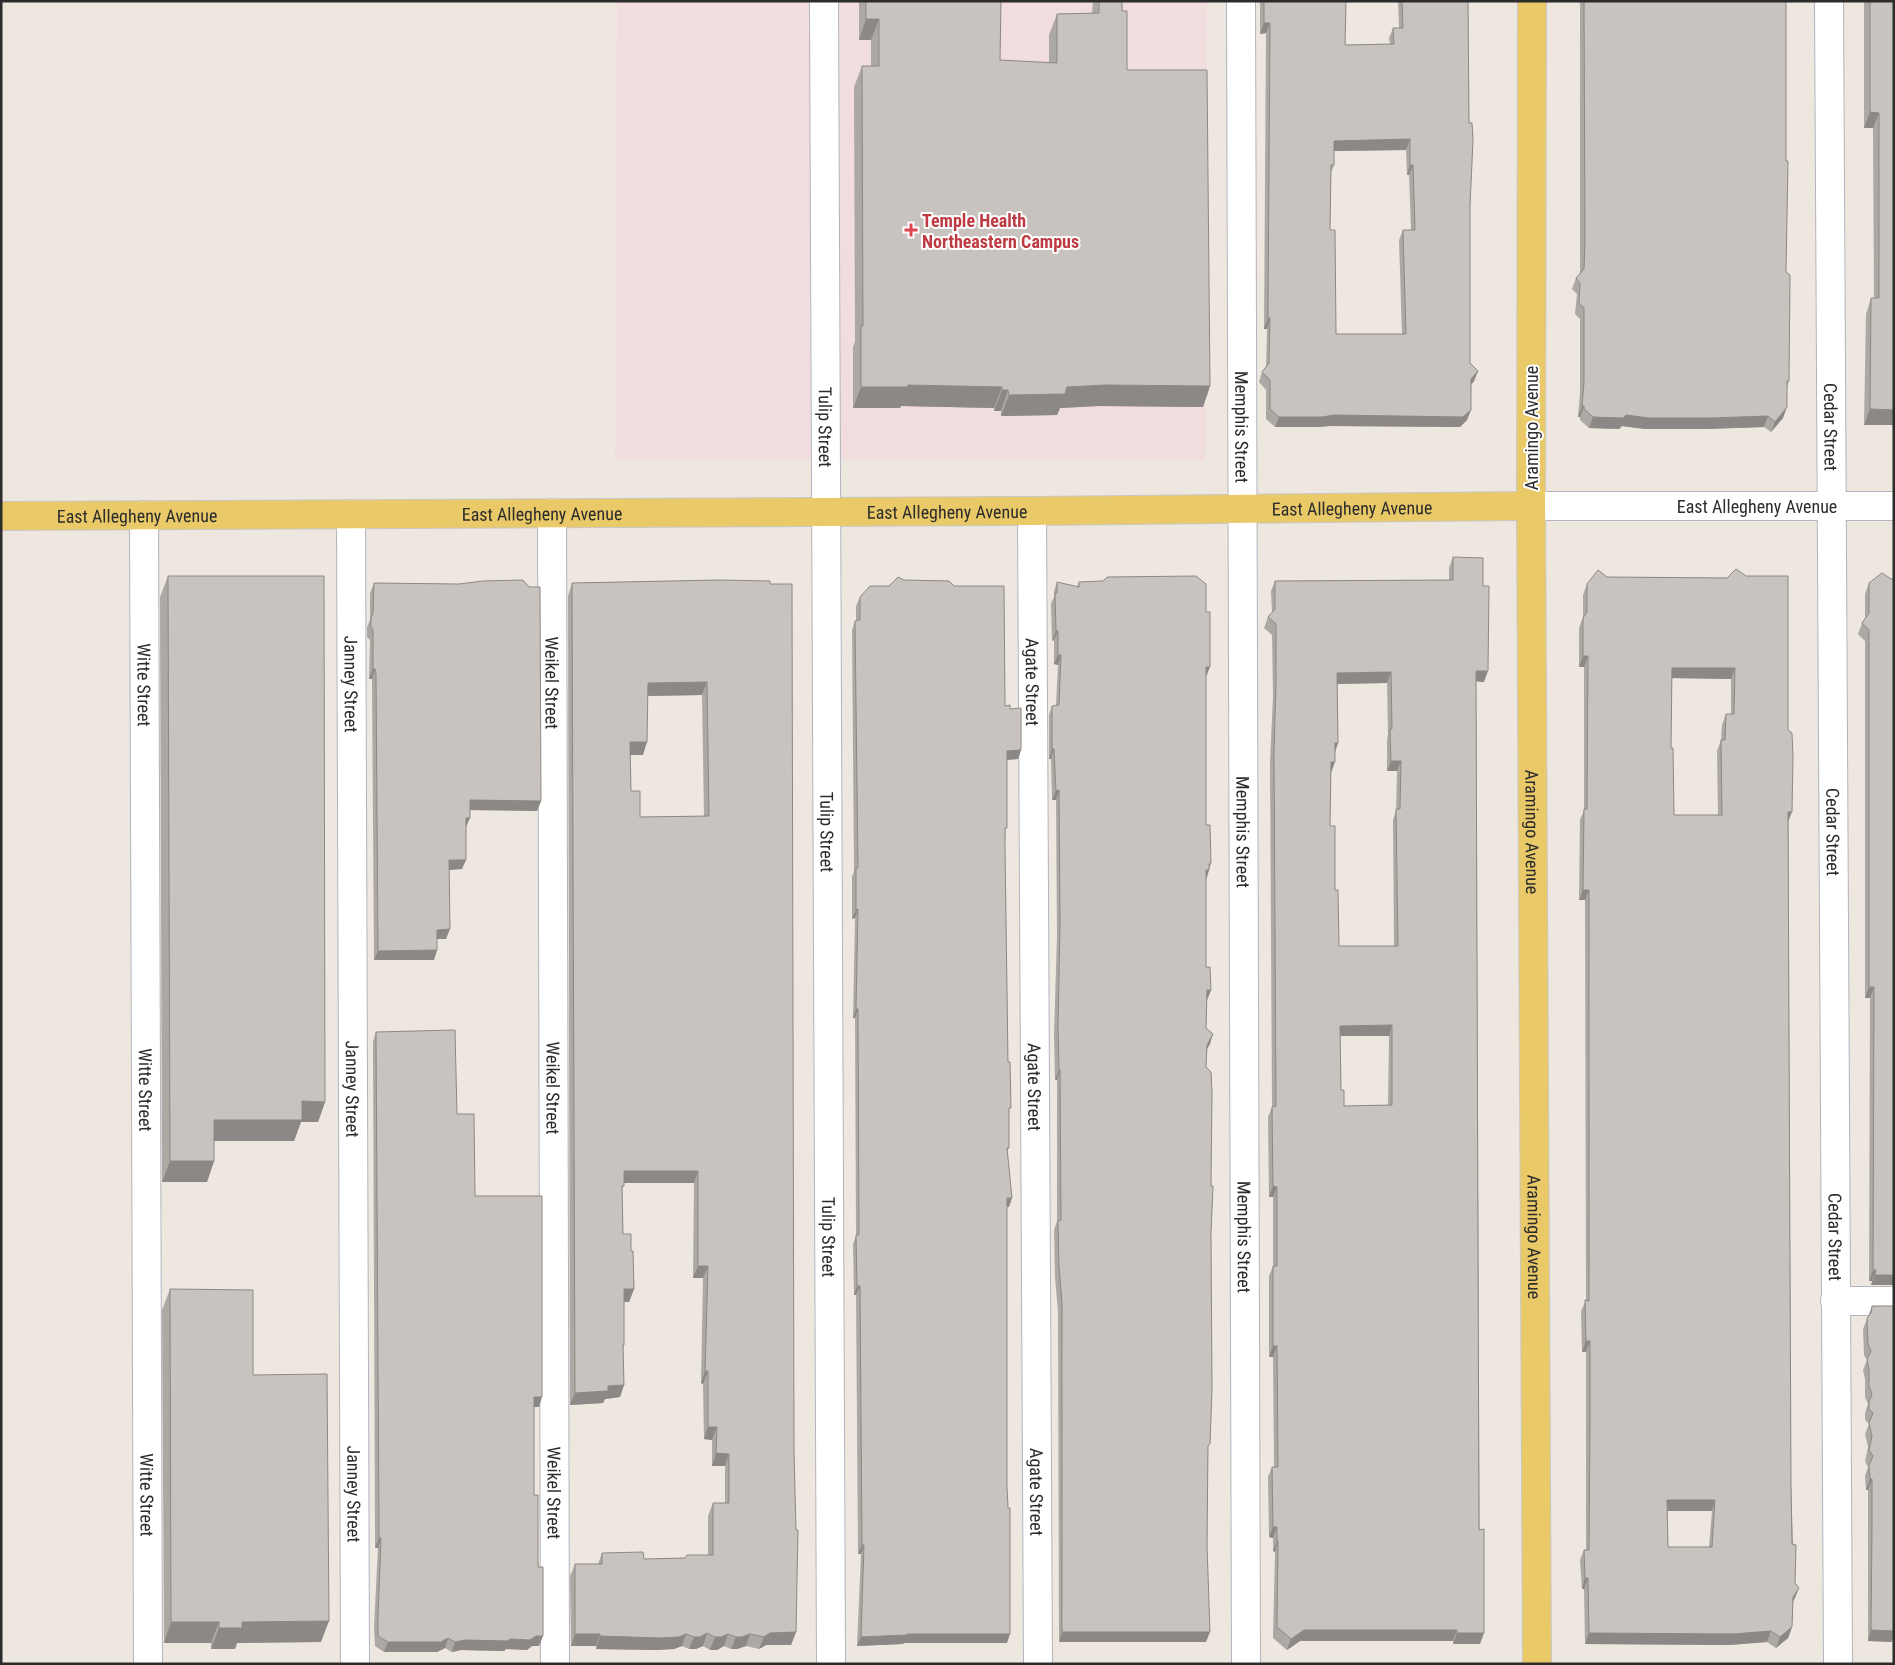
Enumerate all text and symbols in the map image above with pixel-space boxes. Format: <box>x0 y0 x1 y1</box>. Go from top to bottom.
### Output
place label: Temple Health Northeastern Campus <box>922 210 1079 252</box>
marker: Temple Health Northeastern Campus <box>904 223 918 237</box>
street label: Aramingo Avenue <box>1521 366 1542 490</box>
street label: Memphis Street <box>1232 371 1253 483</box>
street label: Cedar Street <box>1821 383 1842 471</box>
street label: Tulip Street <box>815 387 836 467</box>
street label: East Allegheny Avenue <box>1272 496 1432 519</box>
street label: East Allegheny Avenue <box>1677 496 1837 517</box>
street label: East Allegheny Avenue <box>867 501 1027 522</box>
street label: East Allegheny Avenue <box>462 502 622 524</box>
street label: East Allegheny Avenue <box>57 504 217 526</box>
street label: Janney Street <box>341 635 362 733</box>
street label: Weikel Street <box>542 637 563 729</box>
street label: Agate Street <box>1022 638 1044 726</box>
street label: Witte Street <box>134 643 155 727</box>
street label: Aramingo Avenue <box>1522 770 1544 894</box>
street label: Memphis Street <box>1233 776 1254 888</box>
street label: Cedar Street <box>1823 788 1844 876</box>
street label: Tulip Street <box>817 792 838 872</box>
street label: Janney Street <box>342 1040 364 1138</box>
street label: Weikel Street <box>543 1042 564 1134</box>
street label: Agate Street <box>1024 1043 1046 1131</box>
street label: Witte Street <box>135 1048 157 1132</box>
street label: Aramingo Avenue <box>1524 1175 1546 1299</box>
street label: Memphis Street <box>1234 1181 1255 1293</box>
street label: Cedar Street <box>1825 1193 1846 1281</box>
street label: Tulip Street <box>819 1197 840 1277</box>
street label: Janney Street <box>344 1445 365 1542</box>
street label: Weikel Street <box>544 1447 565 1539</box>
street label: Agate Street <box>1026 1448 1048 1536</box>
street label: Witte Street <box>137 1453 158 1537</box>

